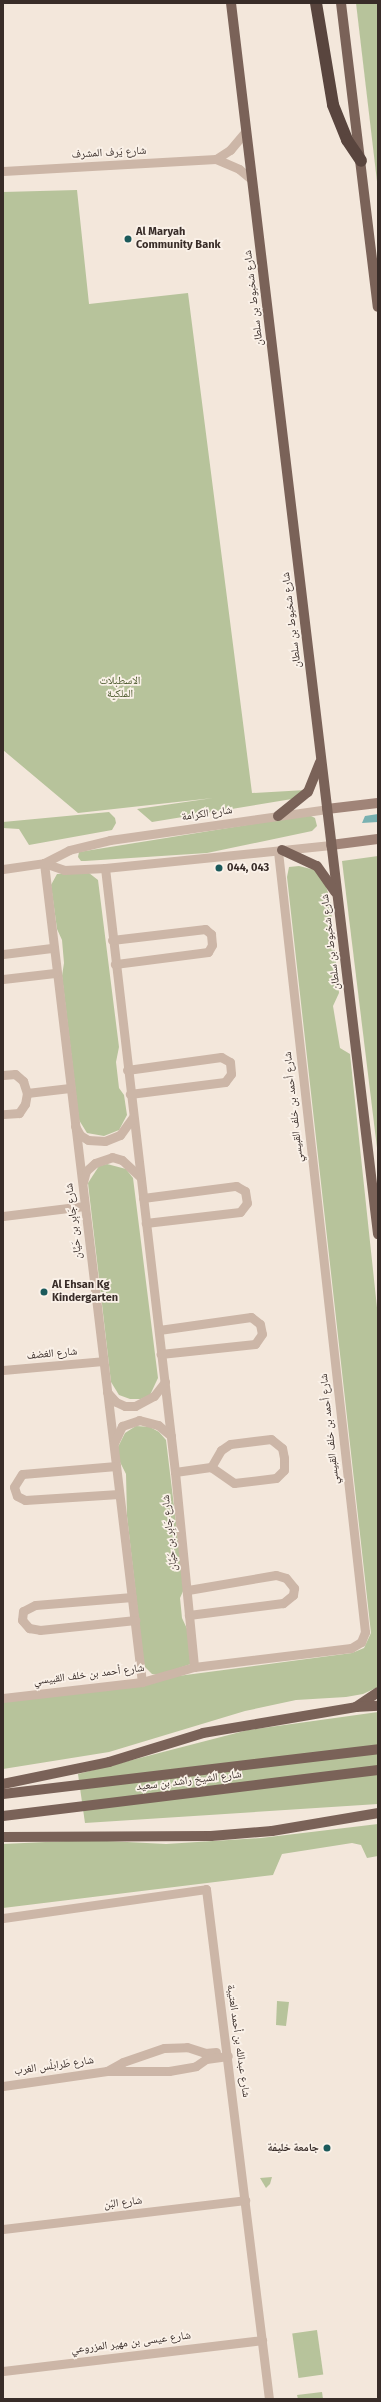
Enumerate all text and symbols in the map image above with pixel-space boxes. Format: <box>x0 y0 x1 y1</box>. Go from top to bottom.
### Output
street label: شارع يَرف المشرف <box>71 144 147 162</box>
place label: Al Maryah Community Bank <box>136 226 221 252</box>
marker: Al Maryah Community Bank <box>123 234 133 244</box>
street label: شارع شخبوط بن سلطان <box>242 249 266 347</box>
street label: شارع شخبوط بن سلطان <box>280 571 304 669</box>
park label: الاسطبلات الملكية <box>100 675 140 701</box>
street label: شارع الكرامة <box>181 804 233 824</box>
place label: 044, 043 <box>227 861 269 875</box>
marker: 044, 043 <box>214 863 224 873</box>
street label: شارع شخبوط بن سلطان <box>319 893 343 991</box>
street label: شارع أحمد بن خلف القبيسي <box>282 1051 306 1163</box>
street label: شارع جَابِر بن حَيَّان <box>63 1182 85 1260</box>
place label: Al Ehsan Kg Kindergarten <box>52 1279 118 1305</box>
marker: Al Ehsan Kg Kindergarten <box>39 1287 49 1297</box>
street label: شارع الغضف <box>26 1345 78 1363</box>
street label: شارع أحمد بن خلف القبيسي <box>318 1373 342 1485</box>
street label: شارع جَابِر بن حَيَّان <box>159 1494 181 1572</box>
street label: شارع أحمد بن خلف القبيسي <box>33 1662 145 1688</box>
street label: شارع الشيخ راشد بن سعيد <box>136 1768 242 1794</box>
street label: شارع عبدالله بن أحمد العتيبة <box>224 1984 252 2098</box>
street label: شارع طَرابلُس الغرب <box>13 2054 95 2078</box>
place label: جامعة خليفة <box>267 2141 319 2155</box>
marker: جامعة خليفة <box>322 2143 332 2153</box>
street label: شارع البُن <box>103 2194 143 2212</box>
street label: شارع عيسى بن مهير المزروعي <box>70 2329 192 2357</box>

